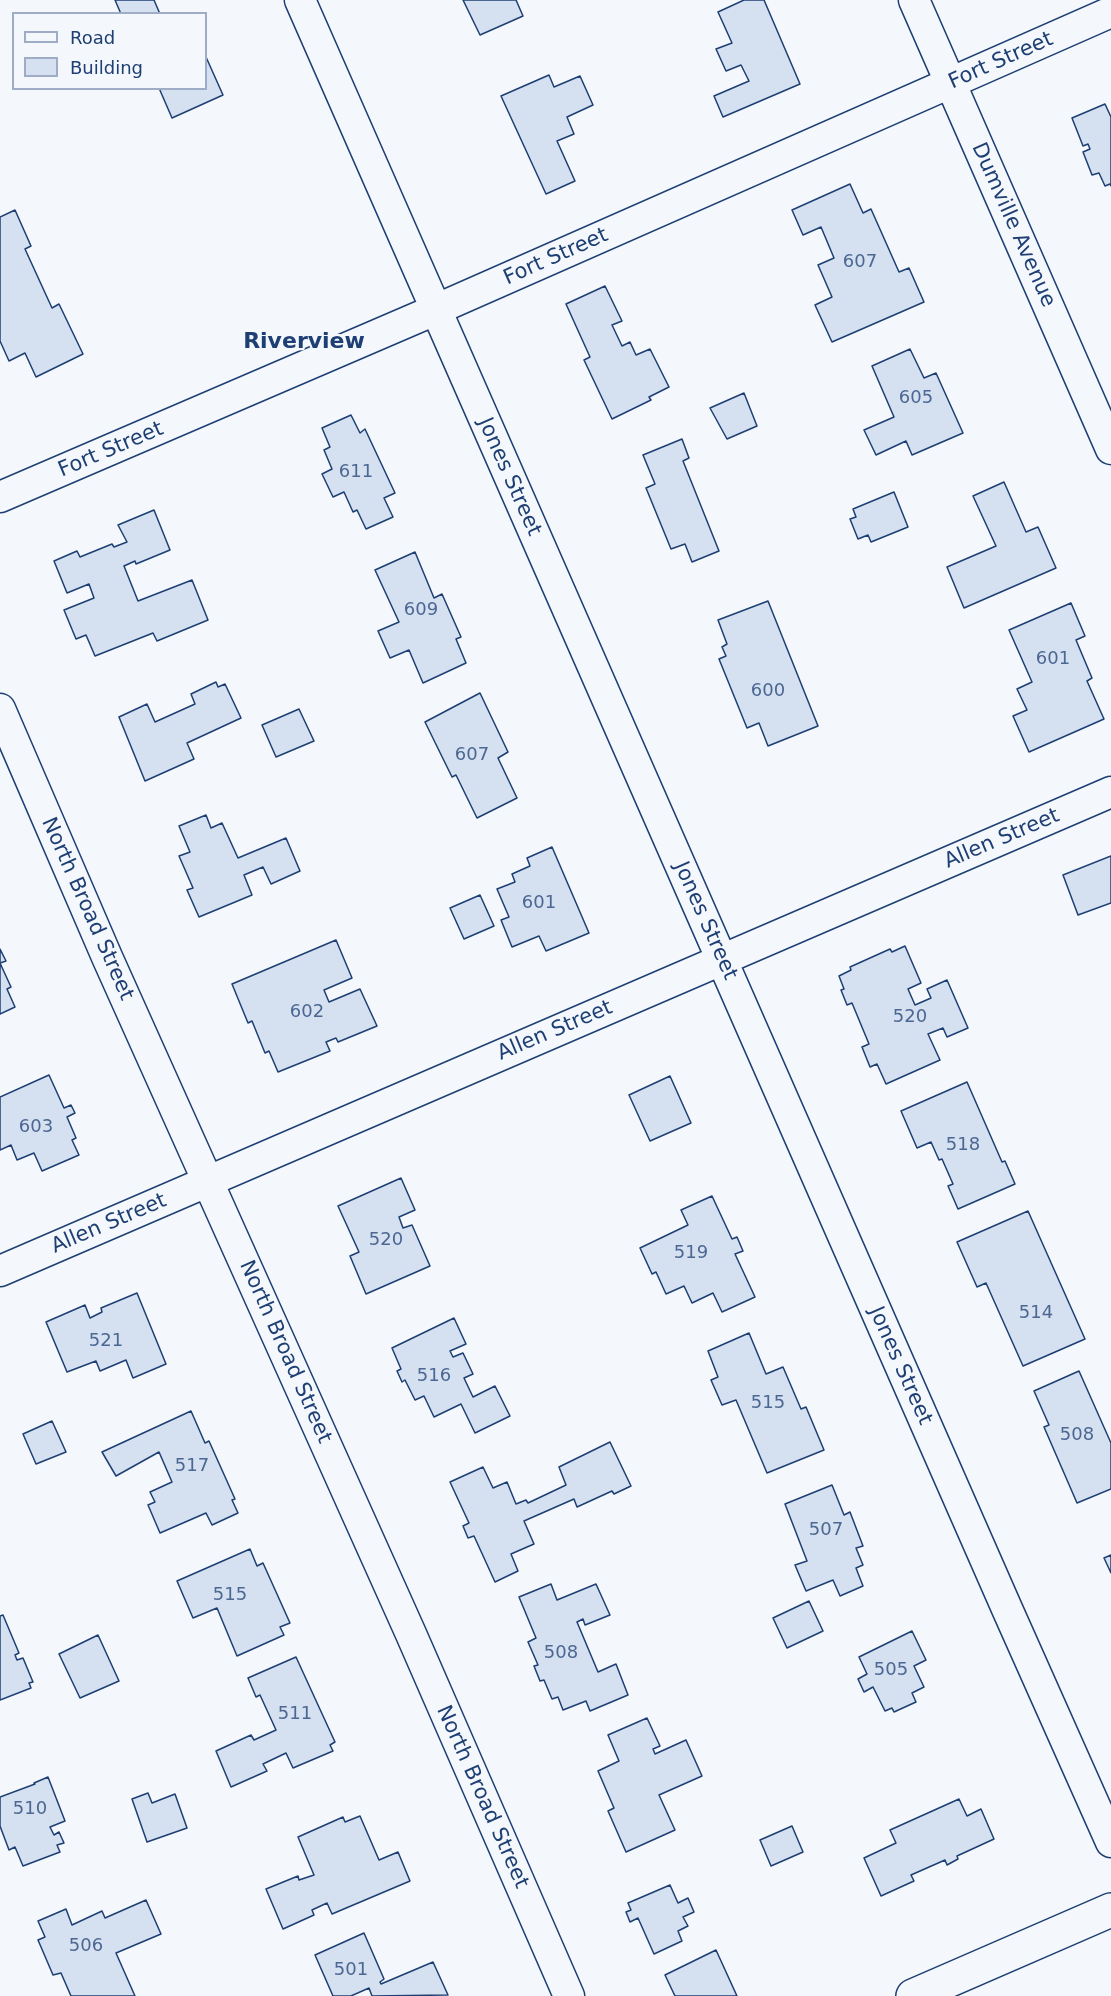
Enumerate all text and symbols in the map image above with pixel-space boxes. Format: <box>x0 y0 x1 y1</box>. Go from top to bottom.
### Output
legend <box>12 12 207 90</box>
text: Road <box>70 27 115 48</box>
street label: Fort Street <box>945 27 1057 95</box>
text: Building <box>70 57 143 78</box>
street label: Dumville Avenue <box>965 139 1061 311</box>
street label: Fort Street <box>500 223 612 291</box>
house number: 607 <box>843 251 877 273</box>
district label: Riverview <box>243 329 365 355</box>
house number: 605 <box>899 387 933 409</box>
street label: Jones Street <box>472 414 546 540</box>
street label: Fort Street <box>55 417 167 483</box>
house number: 611 <box>339 461 373 483</box>
house number: 609 <box>404 599 438 621</box>
house number: 601 <box>1036 648 1070 670</box>
house number: 600 <box>751 680 785 702</box>
house number: 607 <box>455 744 489 766</box>
street label: Allen Street <box>941 803 1063 875</box>
street label: North Broad Street <box>35 814 139 1004</box>
street label: Jones Street <box>668 858 742 984</box>
house number: 601 <box>522 892 556 914</box>
street label: Allen Street <box>494 995 616 1067</box>
house number: 602 <box>290 1001 324 1023</box>
house number: 520 <box>893 1006 927 1028</box>
house number: 603 <box>19 1116 53 1138</box>
house number: 518 <box>946 1134 980 1156</box>
street label: Allen Street <box>48 1188 170 1260</box>
house number: 520 <box>369 1229 403 1251</box>
house number: 519 <box>674 1242 708 1264</box>
street label: North Broad Street <box>233 1257 337 1447</box>
house number: 514 <box>1019 1302 1053 1324</box>
street label: Jones Street <box>863 1303 937 1429</box>
house number: 521 <box>89 1330 123 1352</box>
house number: 516 <box>417 1365 451 1387</box>
house number: 515 <box>751 1392 785 1414</box>
house number: 508 <box>1060 1424 1094 1446</box>
house number: 517 <box>175 1455 209 1477</box>
house number: 507 <box>809 1519 843 1541</box>
house number: 515 <box>213 1584 247 1606</box>
house number: 508 <box>544 1642 578 1664</box>
house number: 505 <box>874 1659 908 1681</box>
street label: North Broad Street <box>430 1702 534 1892</box>
house number: 511 <box>278 1703 312 1725</box>
house number: 510 <box>13 1798 47 1820</box>
house number: 506 <box>69 1935 103 1957</box>
house number: 501 <box>334 1959 368 1981</box>

